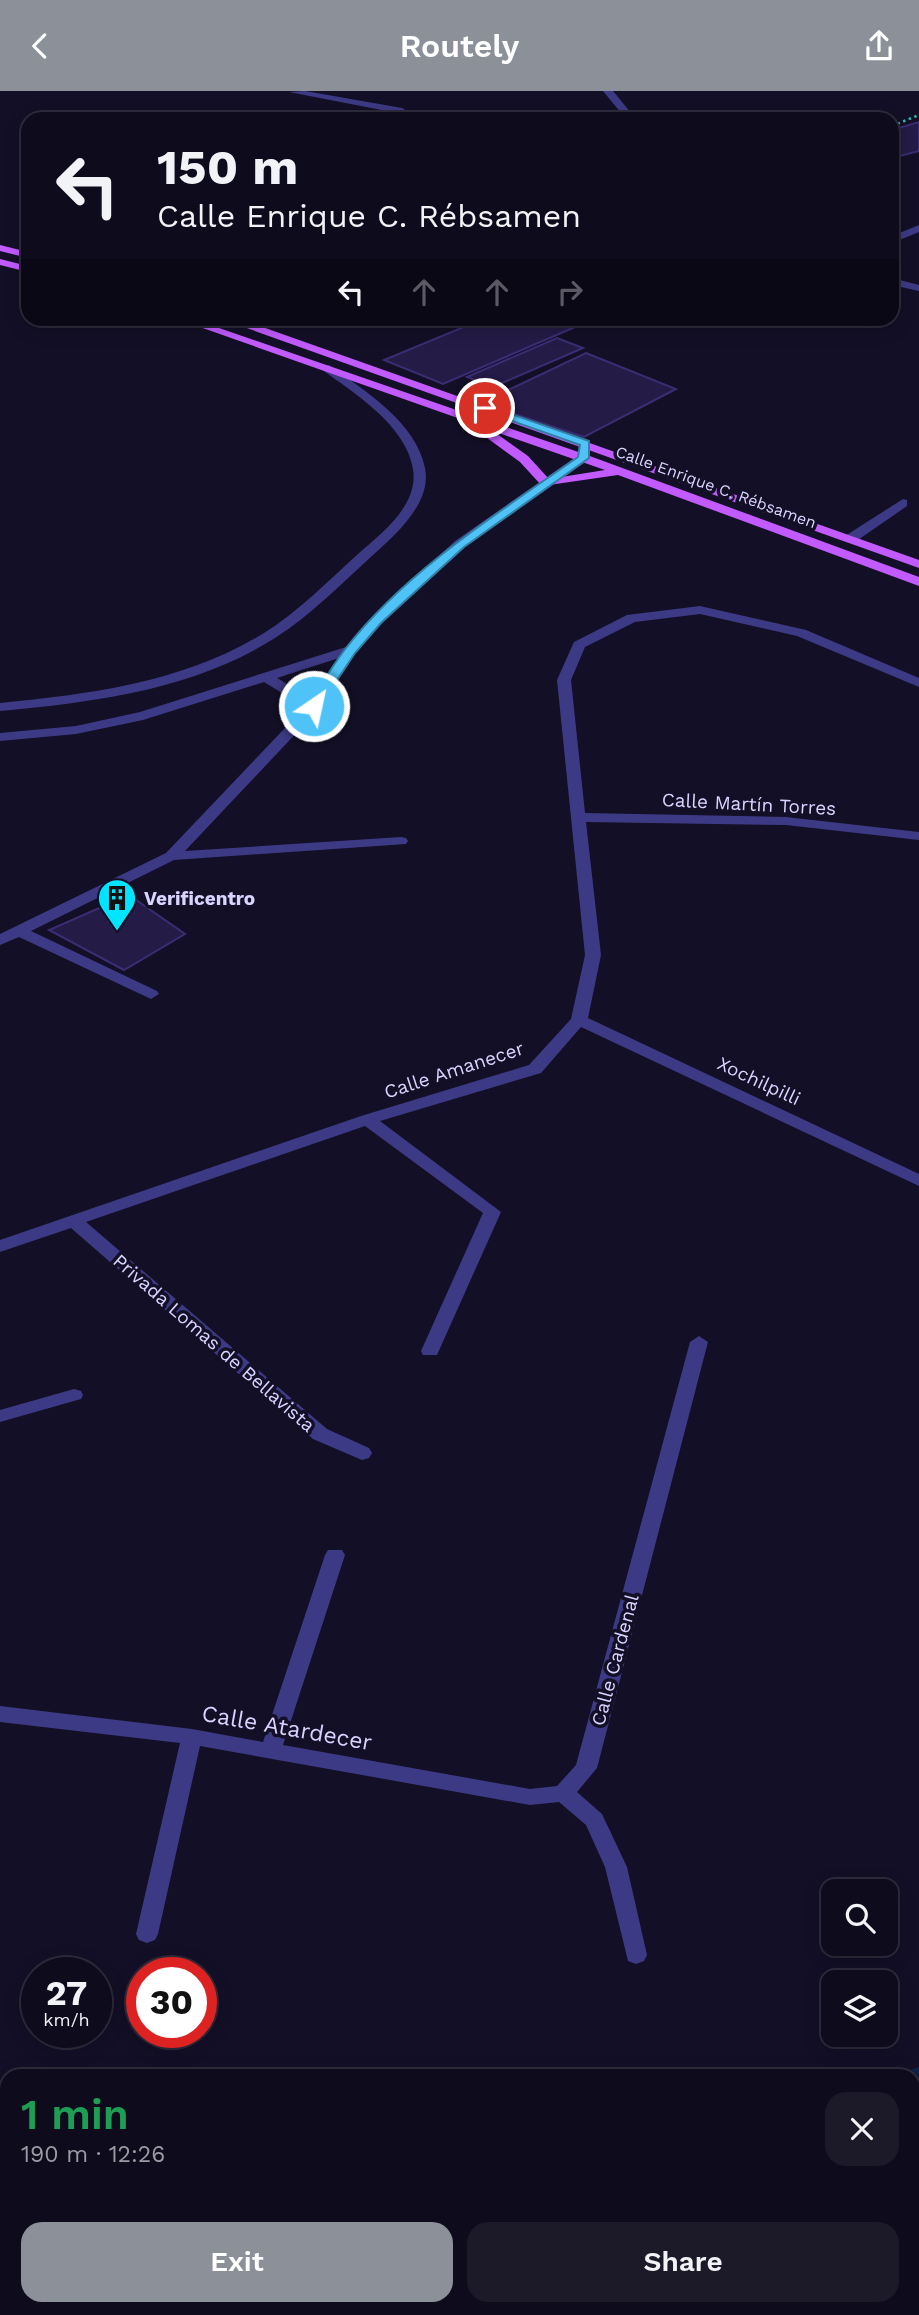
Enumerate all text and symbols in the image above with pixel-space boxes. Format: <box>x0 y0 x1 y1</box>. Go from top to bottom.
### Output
icon: back <box>21 27 59 65</box>
text: Routely <box>400 27 519 65</box>
icon: share <box>860 27 898 65</box>
text: 150 m <box>157 138 298 196</box>
icon: left <box>42 140 133 231</box>
text: Calle Enrique C. Rébsamen <box>157 197 581 235</box>
icon: left <box>332 273 370 311</box>
icon: ahead <box>405 273 443 311</box>
icon: ahead <box>478 273 516 311</box>
icon: right <box>551 273 589 311</box>
pin <box>455 378 515 438</box>
icon: arrive <box>466 389 504 427</box>
street label: Calle Enrique C. Rébsamen <box>613 442 819 532</box>
position arrow <box>277 669 351 743</box>
street label: Calle Martín Torres <box>661 788 837 820</box>
building icon: Verificentro <box>96 877 138 932</box>
place label: Verificentro <box>144 887 255 910</box>
street label: Calle Amanecer <box>381 1036 527 1103</box>
street label: Xochilpilli <box>714 1052 804 1110</box>
street label: Privada Lomas de Bellavista <box>108 1249 320 1437</box>
street label: Calle Cardenal <box>586 1592 644 1728</box>
street label: Calle Atardecer <box>200 1700 374 1756</box>
map controls <box>821 1879 898 2047</box>
button: search <box>821 1879 898 1956</box>
speed limit sign: 30 <box>126 1957 217 2048</box>
button: layers <box>821 1970 898 2047</box>
text: 27 <box>46 1972 87 2014</box>
text: km/h <box>43 2009 90 2030</box>
text: 1 min <box>21 2090 129 2139</box>
button: close <box>825 2092 899 2166</box>
text: 190 m · 12:26 <box>21 2141 165 2168</box>
button: Exit <box>21 2222 453 2302</box>
button: Share <box>467 2222 899 2302</box>

